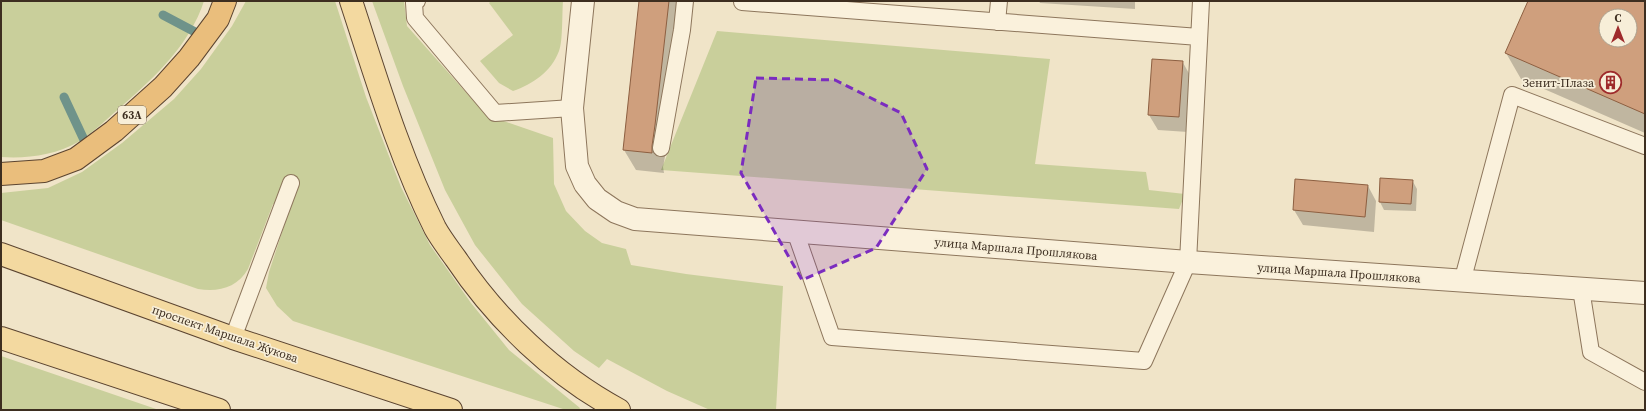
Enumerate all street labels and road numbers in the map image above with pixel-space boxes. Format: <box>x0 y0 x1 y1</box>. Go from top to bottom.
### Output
road number: 63A <box>118 106 146 124</box>
street label: улица Маршала Прошлякова <box>934 234 1099 264</box>
street label: улица Маршала Прошлякова <box>1257 259 1422 287</box>
street label: проспект Маршала Жукова <box>150 301 301 367</box>

